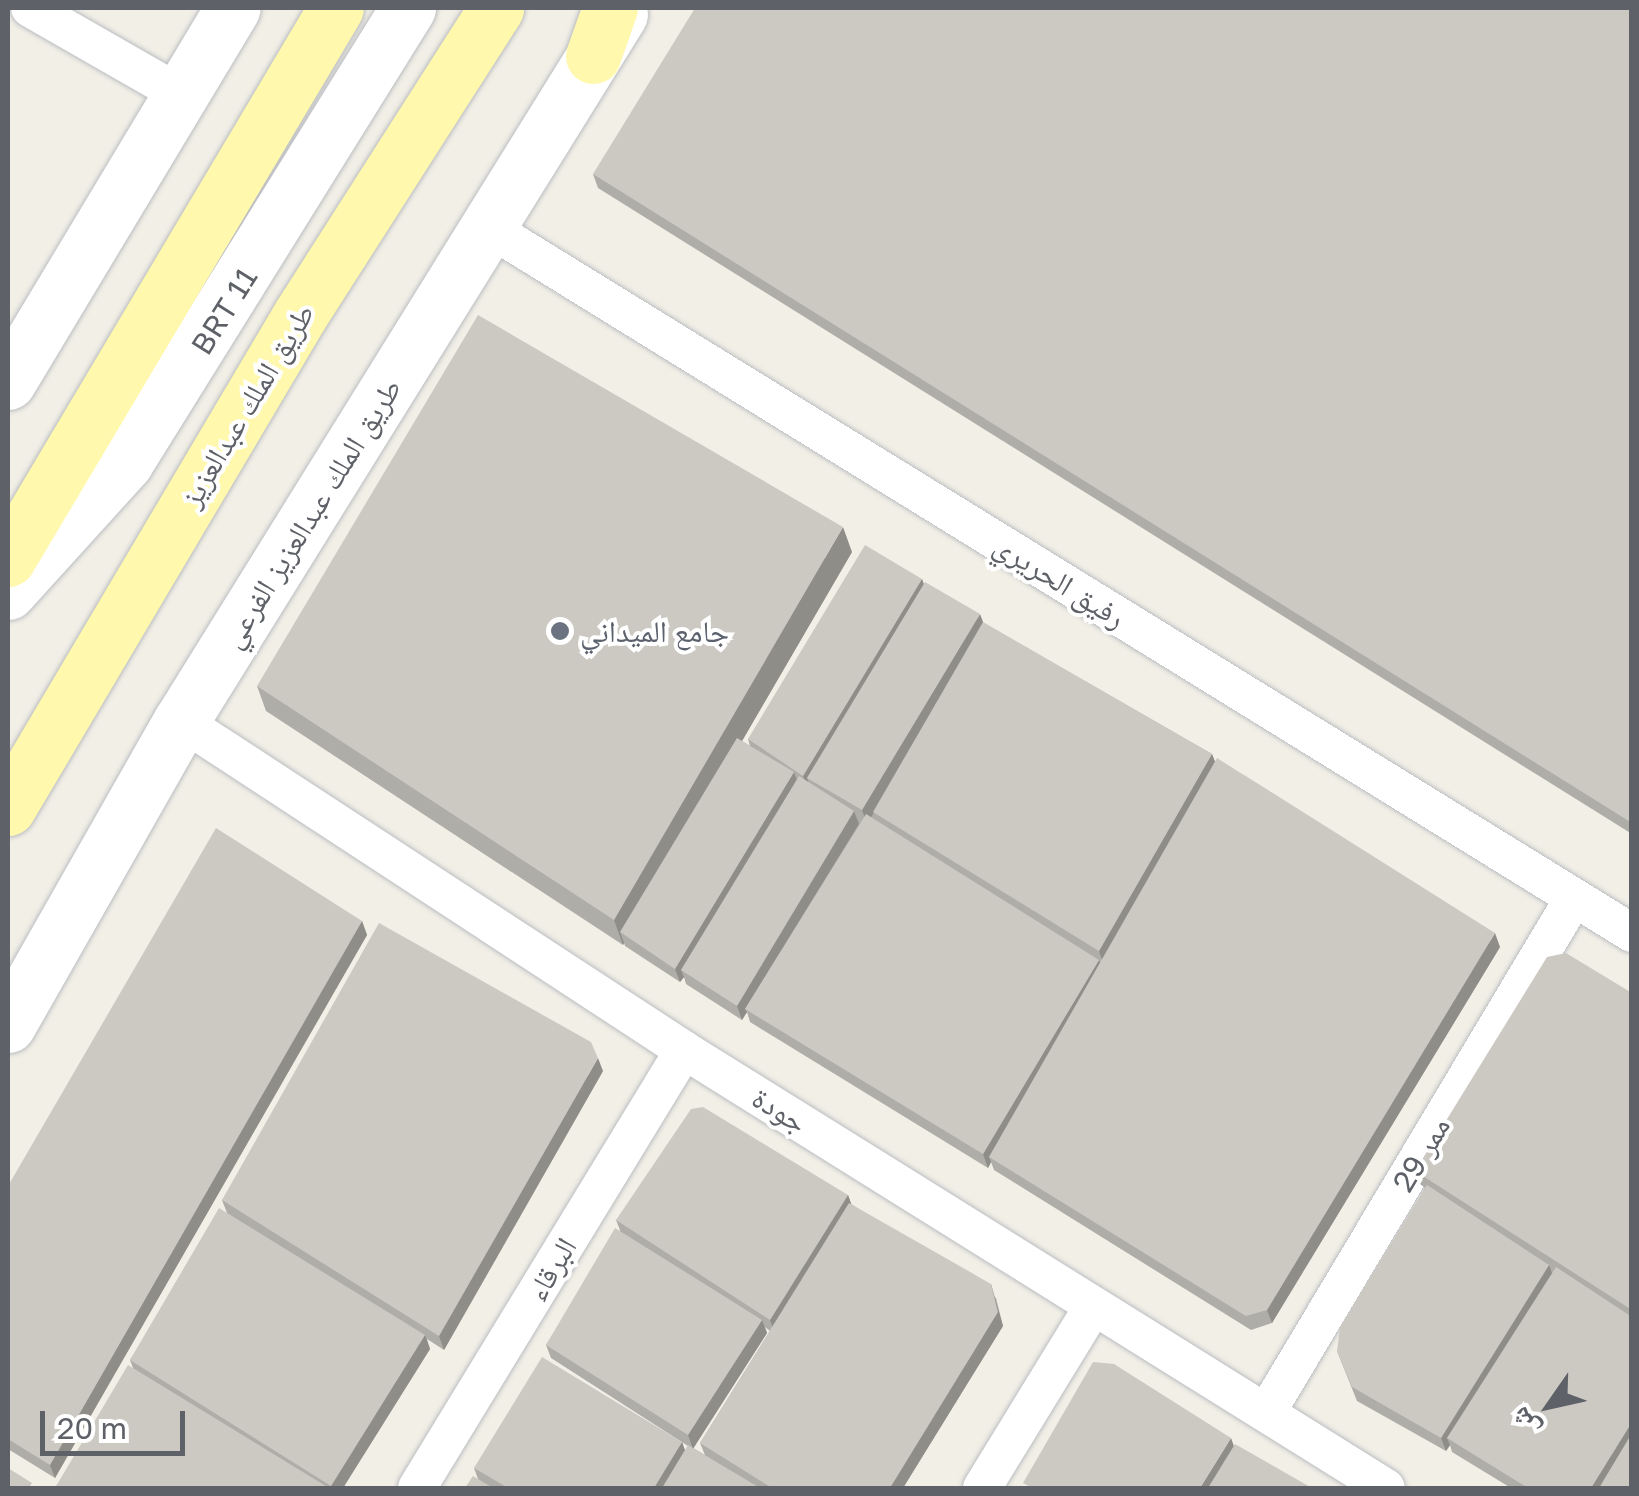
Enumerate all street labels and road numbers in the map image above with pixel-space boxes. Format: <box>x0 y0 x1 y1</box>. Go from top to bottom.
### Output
street label: BRT 11 <box>183 261 265 361</box>
street label: طريق الملك عبدالعزيز <box>172 297 322 513</box>
street label: طريق الملك عبدالعزيز الفرعي <box>213 372 409 654</box>
street label: رفيق الحريري <box>988 526 1132 636</box>
street label: جودة <box>746 1079 814 1141</box>
street label: ممر 29 <box>1385 1110 1457 1198</box>
street label: البرقاء <box>518 1231 584 1307</box>

